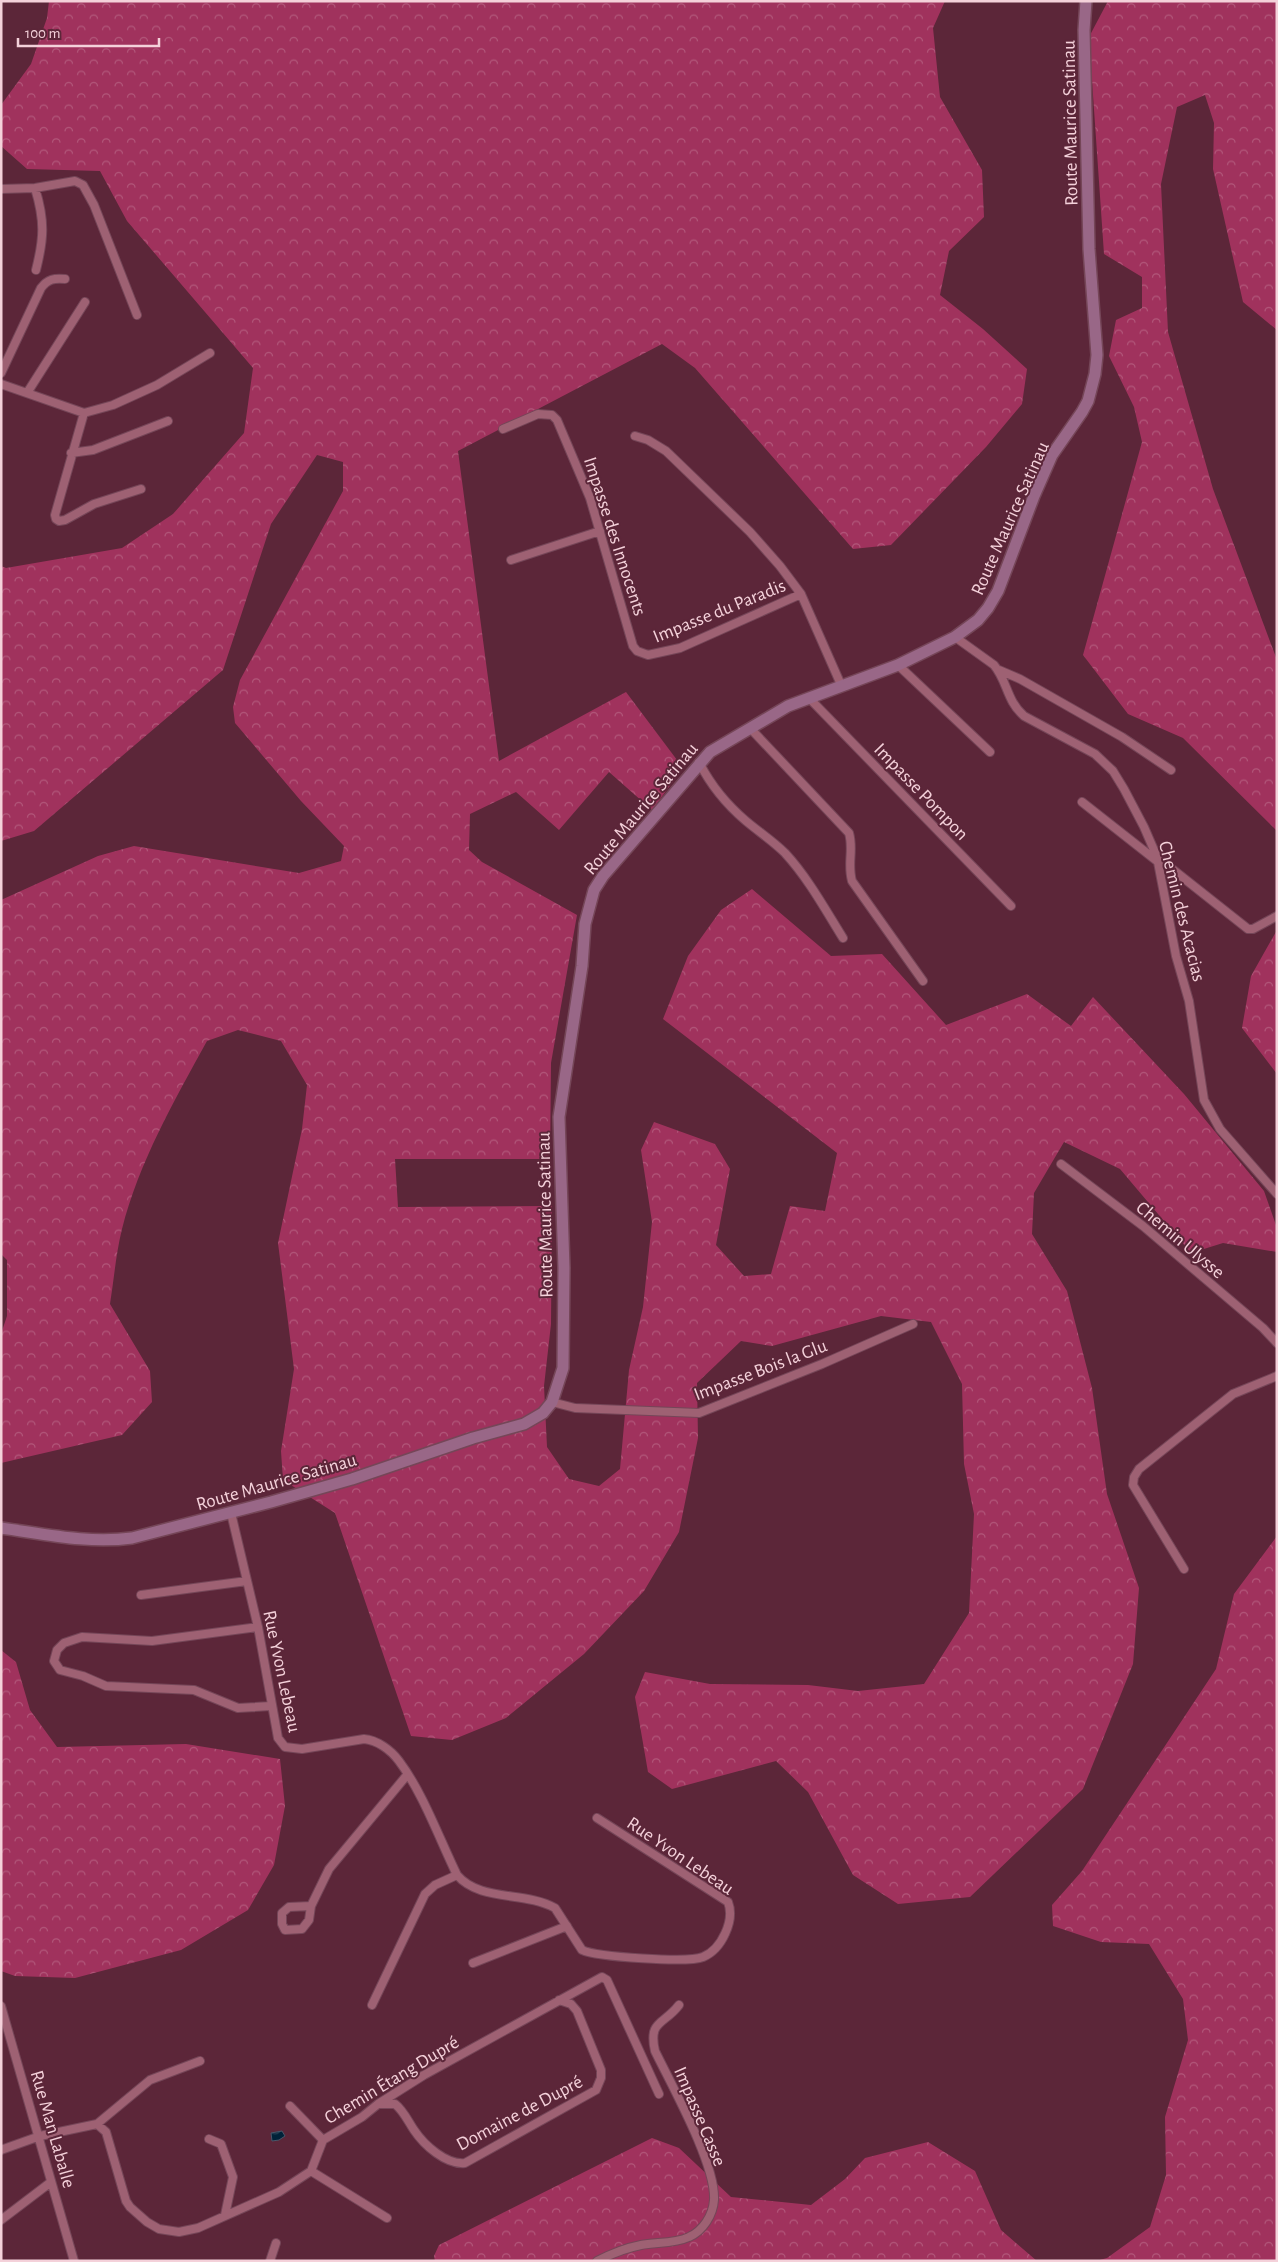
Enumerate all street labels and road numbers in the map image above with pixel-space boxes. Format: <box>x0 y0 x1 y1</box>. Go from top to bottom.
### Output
street label: Route Maurice Satinau <box>1060 40 1081 206</box>
street label: Route Maurice Satinau <box>968 439 1053 598</box>
street label: Impasse des Innocents <box>580 455 649 618</box>
street label: Impasse du Paradis <box>650 576 789 647</box>
street label: Route Maurice Satinau <box>581 739 702 879</box>
street label: Impasse Pompon <box>870 740 972 844</box>
street label: Chemin des Acacias <box>1155 839 1208 984</box>
street label: Route Maurice Satinau <box>535 1132 556 1298</box>
street label: Chemin Ulysse <box>1132 1198 1228 1282</box>
street label: Impasse Bois la Glu <box>691 1336 830 1405</box>
street label: Route Maurice Satinau <box>194 1450 359 1514</box>
street label: Rue Yvon Lebeau <box>259 1609 304 1734</box>
street label: Rue Yvon Lebeau <box>623 1814 737 1899</box>
street label: Chemin Étang Dupré <box>320 2031 462 2128</box>
street label: Impasse Casse <box>670 2064 729 2169</box>
street label: Rue Man Laballe <box>27 2068 78 2190</box>
street label: Domaine de Dupré <box>454 2072 586 2155</box>

